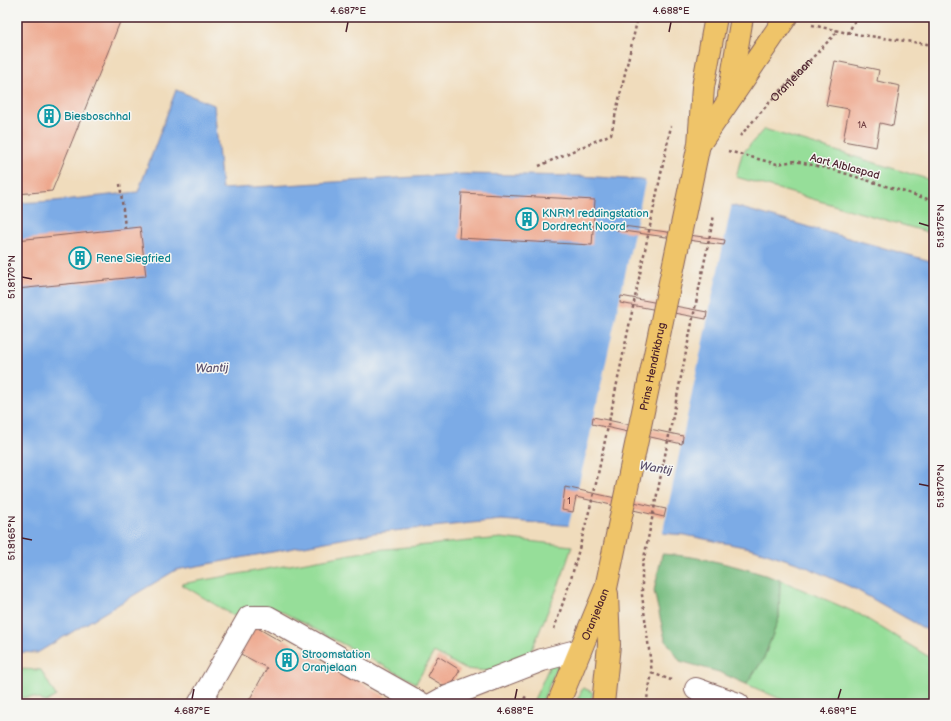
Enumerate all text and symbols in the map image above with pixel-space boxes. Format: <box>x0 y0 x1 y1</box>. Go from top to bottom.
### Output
text: 4.687°E <box>330 5 366 17</box>
text: 4.688°E <box>652 5 690 17</box>
street label: Oranjelaan <box>768 56 815 104</box>
building icon: Biesboschhal <box>36 103 62 129</box>
place label: Biesboschhal <box>64 110 131 123</box>
house number: 1A <box>858 120 867 131</box>
street label: Aart Alblaspad <box>809 151 881 182</box>
text: 51.8175°N <box>935 204 947 248</box>
building icon: KNRM reddingstation Dordrecht Noord <box>514 206 540 232</box>
place label: KNRM reddingstation Dordrecht Noord <box>542 207 649 233</box>
building icon: Rene Siegfried <box>67 245 93 271</box>
place label: Rene Siegfried <box>96 252 171 265</box>
text: 51.8170°N <box>6 255 18 299</box>
street label: Prins Hendrikbrug <box>637 321 668 412</box>
water label: Wantij <box>195 360 229 377</box>
water label: Wantij <box>638 459 674 479</box>
text: 51.8170°N <box>935 464 947 508</box>
house number: 1 <box>567 496 571 507</box>
text: 51.8165°N <box>6 515 18 561</box>
street label: Oranjelaan <box>579 587 612 642</box>
building icon: Stroomstation Oranjelaan <box>274 647 300 673</box>
place label: Stroomstation Oranjelaan <box>302 648 371 674</box>
text: 4.687°E <box>174 705 210 717</box>
text: 4.688°E <box>496 705 534 717</box>
text: 4.689°E <box>820 705 857 717</box>

